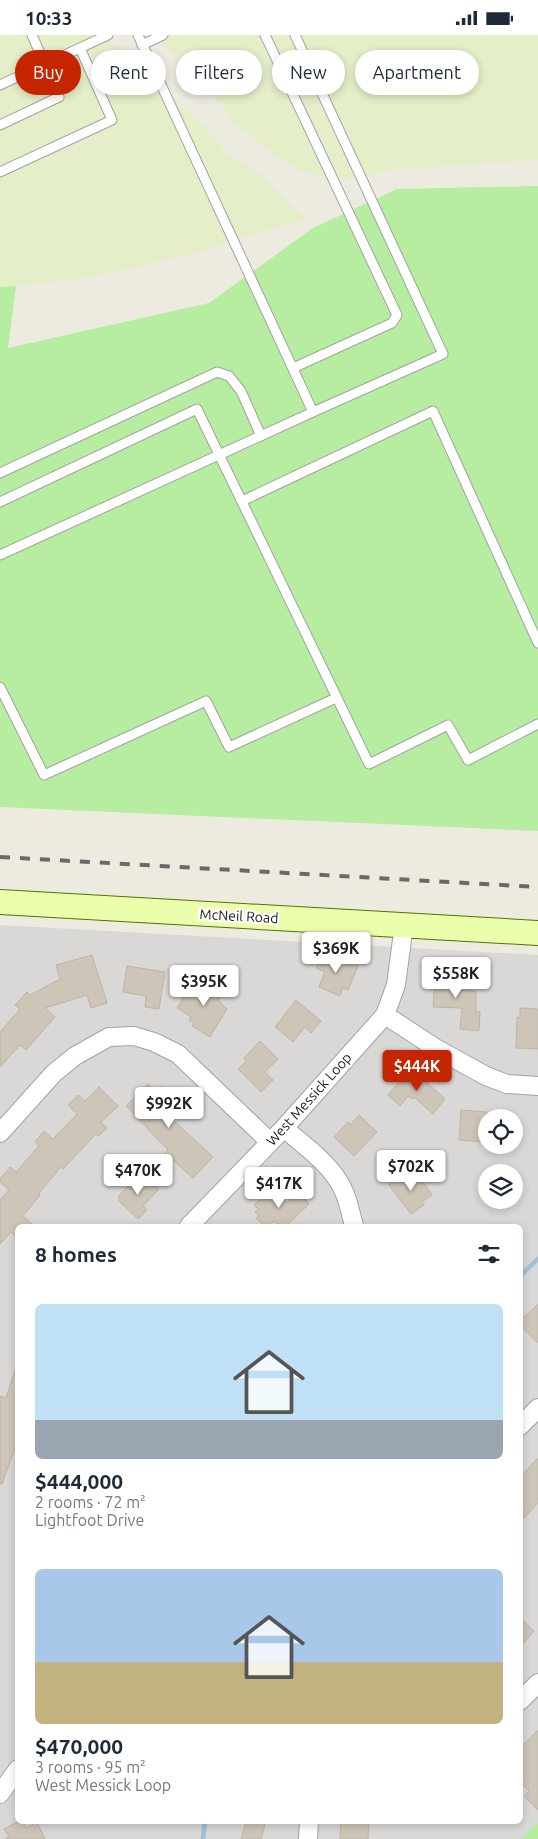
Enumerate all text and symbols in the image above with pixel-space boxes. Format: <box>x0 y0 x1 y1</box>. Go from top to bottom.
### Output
text: 10:33 <box>25 7 73 29</box>
chip: Buy <box>15 50 81 95</box>
chip: Rent <box>91 50 166 95</box>
chip: Filters <box>176 50 262 95</box>
chip: New <box>272 50 345 95</box>
chip: Apartment <box>355 50 479 95</box>
street label: McNeil Road <box>199 906 279 926</box>
pin: $369K <box>301 931 371 974</box>
text: $369K <box>313 939 359 957</box>
pin: $558K <box>421 957 491 999</box>
text: $558K <box>433 964 479 982</box>
pin: $395K <box>169 965 239 1007</box>
text: $395K <box>181 972 227 990</box>
street label: West Messick Loop <box>263 1049 355 1149</box>
pin: $444K <box>382 1049 452 1092</box>
text: $444K <box>394 1057 440 1075</box>
pin: $992K <box>134 1087 204 1129</box>
text: $992K <box>146 1094 192 1112</box>
map controls <box>478 1109 523 1209</box>
button: locate <box>478 1109 523 1154</box>
pin: $702K <box>376 1149 446 1192</box>
pin: $470K <box>103 1153 173 1196</box>
text: $702K <box>388 1157 434 1175</box>
text: $470K <box>115 1161 161 1179</box>
button: layers <box>478 1164 523 1209</box>
pin: $417K <box>244 1167 314 1209</box>
text: $417K <box>256 1174 302 1192</box>
icon: filters <box>475 1240 503 1268</box>
text: 8 homes <box>35 1242 117 1266</box>
icon: home <box>224 1337 314 1427</box>
text: $444,000 <box>35 1469 123 1493</box>
text: 2 rooms · 72 m² <box>35 1493 146 1511</box>
text: Lightfoot Drive <box>35 1511 144 1529</box>
icon: home <box>224 1602 314 1692</box>
text: $470,000 <box>35 1734 123 1758</box>
text: 3 rooms · 95 m² <box>35 1758 146 1776</box>
text: West Messick Loop <box>35 1776 171 1794</box>

